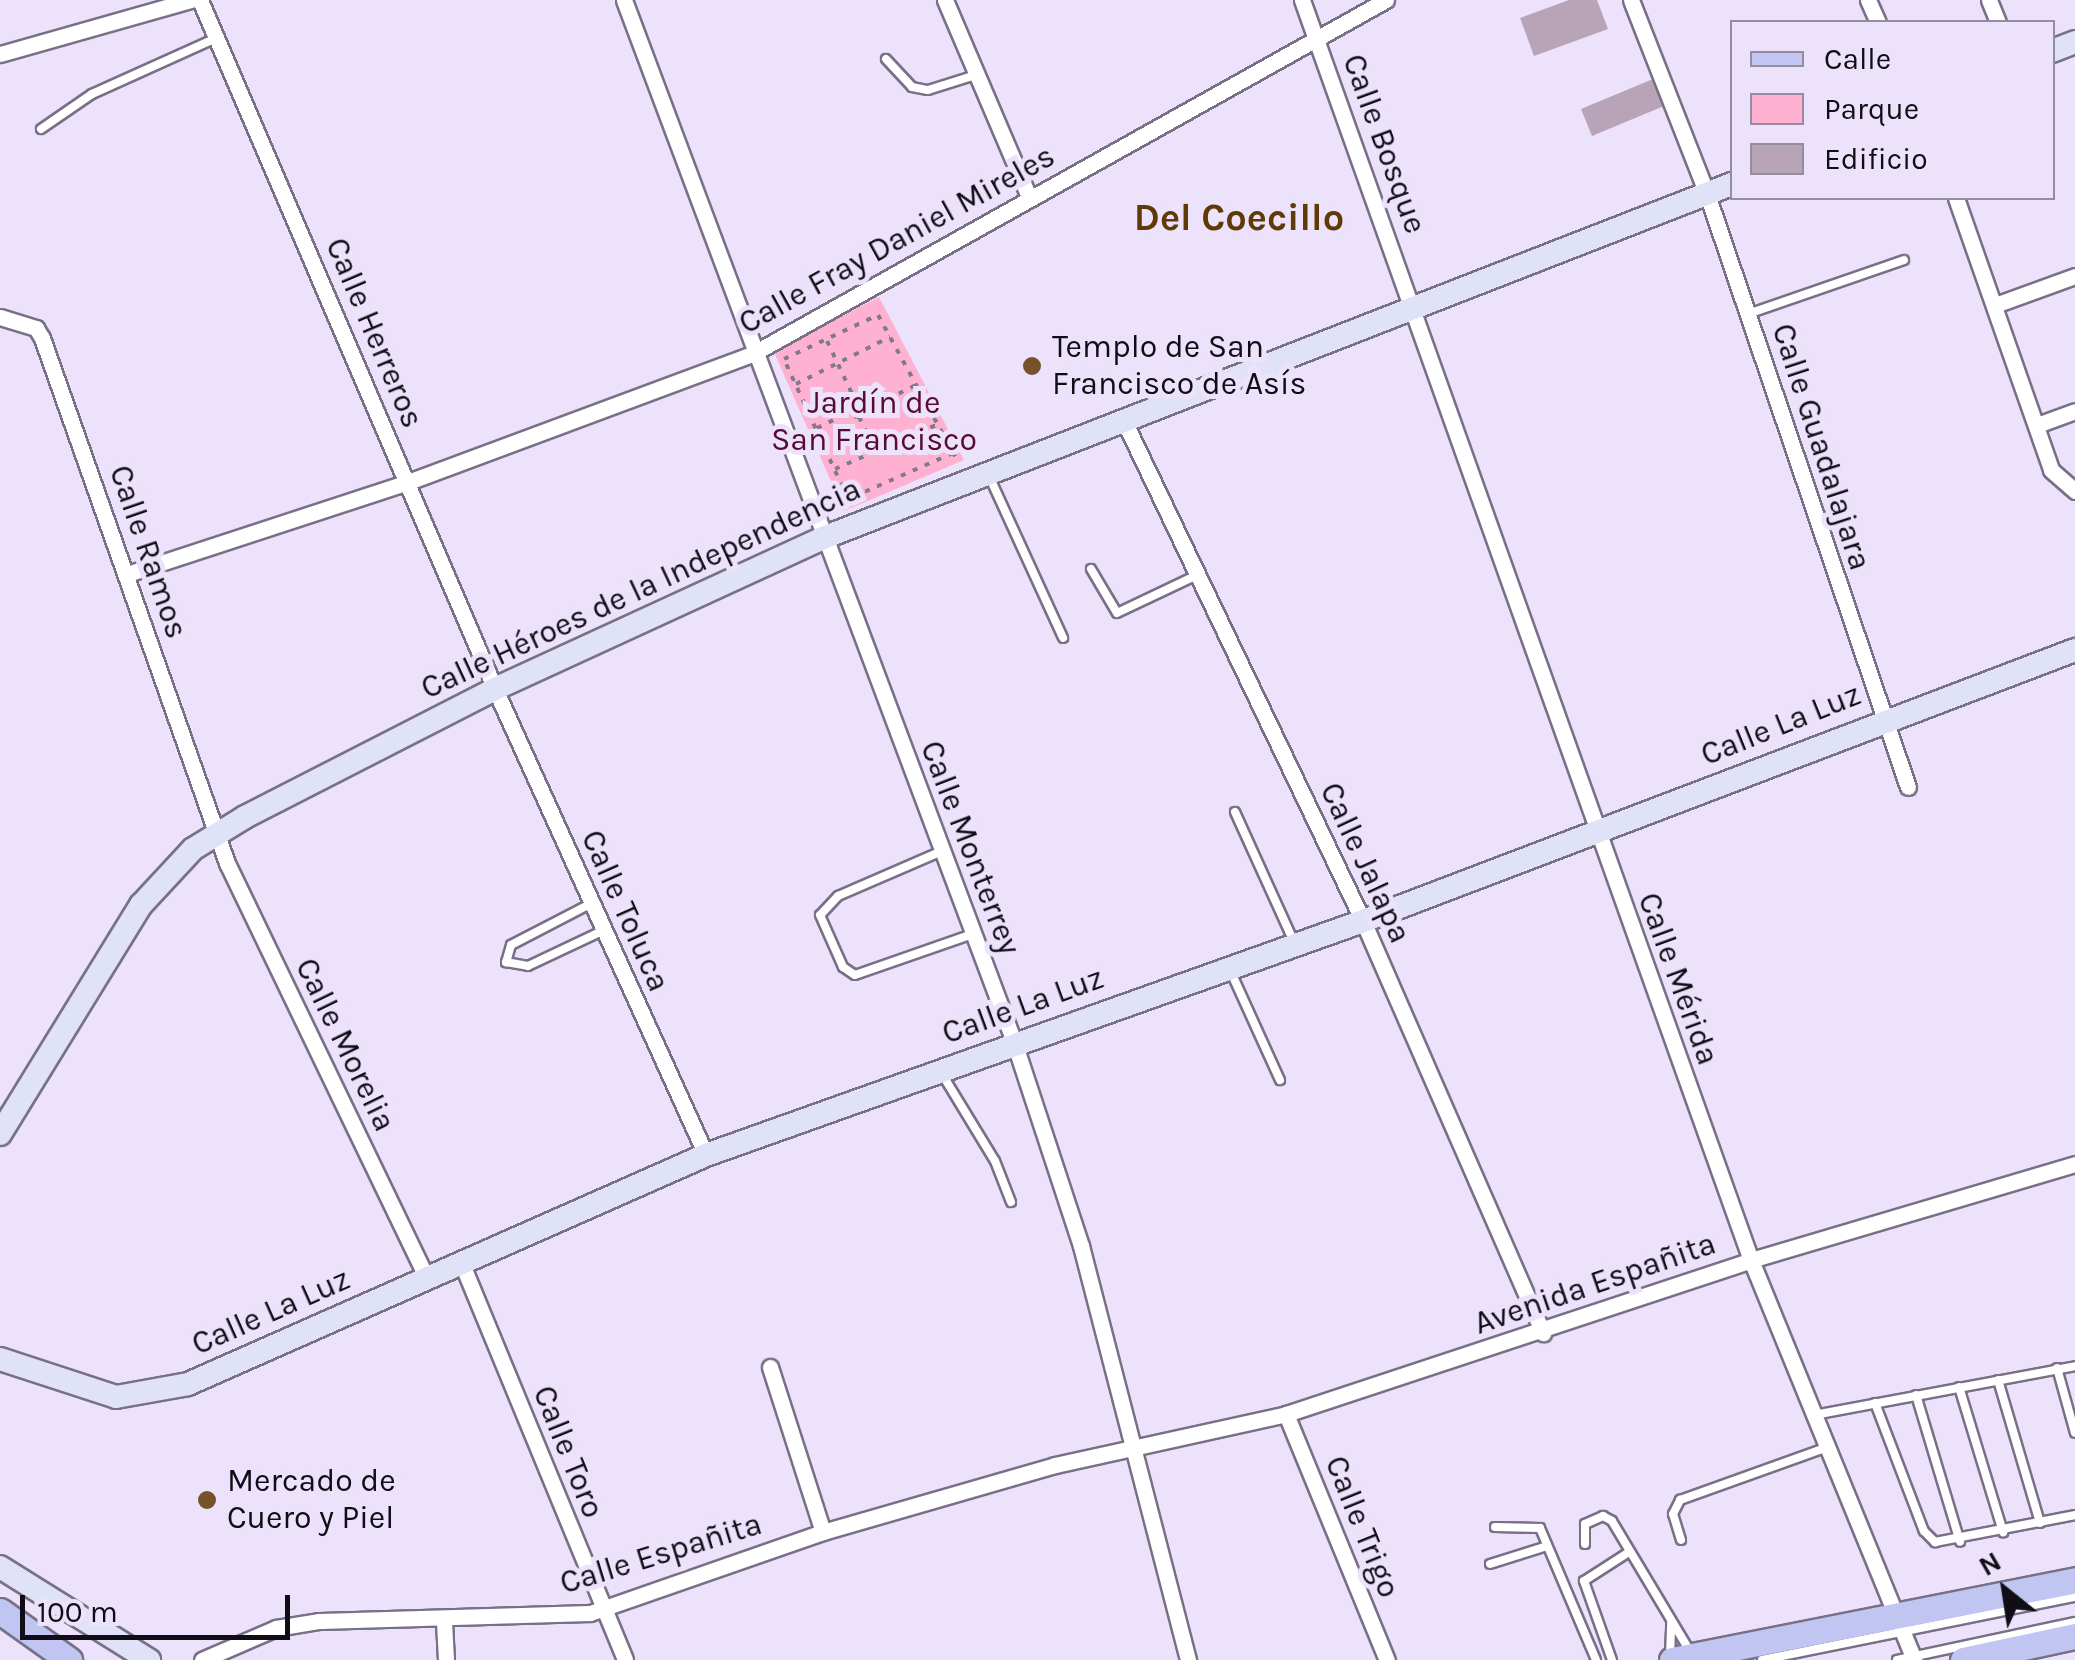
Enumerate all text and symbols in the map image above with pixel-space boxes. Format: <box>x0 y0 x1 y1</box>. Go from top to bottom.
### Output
legend <box>1730 20 2055 200</box>
text: Calle <box>1824 41 1891 77</box>
street label: Calle Bosque <box>1334 49 1434 239</box>
text: Parque <box>1824 91 1919 127</box>
street label: Calle Fray Daniel Mireles <box>732 137 1062 343</box>
text: Edificio <box>1824 141 1928 177</box>
district label: Del Coecillo <box>1134 195 1344 241</box>
street label: Calle Herreros <box>317 232 431 434</box>
street label: Calle Guadalajara <box>1763 319 1879 575</box>
place label: Templo de San Francisco de Asís <box>1052 329 1306 404</box>
marker: Templo de San Francisco de Asís <box>1021 355 1043 377</box>
park label: Jardín de San Francisco <box>771 385 977 460</box>
street label: Calle Ramos <box>100 460 196 644</box>
street label: Calle Héroes de la Independencia <box>415 470 867 708</box>
street label: Calle La Luz <box>1696 676 1866 774</box>
street label: Calle Monterrey <box>912 736 1028 960</box>
street label: Calle Jalapa <box>1311 777 1419 949</box>
street label: Calle Toluca <box>572 824 678 998</box>
street label: Calle Mérida <box>1629 888 1727 1070</box>
street label: Calle Morelia <box>287 952 403 1138</box>
street label: Calle La Luz <box>937 959 1109 1053</box>
street label: Avenida Españita <box>1469 1225 1721 1343</box>
street label: Calle La Luz <box>186 1260 356 1364</box>
street label: Calle Toro <box>524 1380 612 1524</box>
street label: Calle Trigo <box>1316 1450 1408 1604</box>
place label: Mercado de Cuero y Piel <box>227 1463 396 1538</box>
marker: Mercado de Cuero y Piel <box>196 1489 218 1511</box>
street label: Calle Españita <box>556 1505 766 1603</box>
north arrow <box>1955 1540 2055 1640</box>
text: N <box>1973 1544 2007 1583</box>
scale bar <box>25 1575 295 1637</box>
text: 100 m <box>37 1594 118 1630</box>

